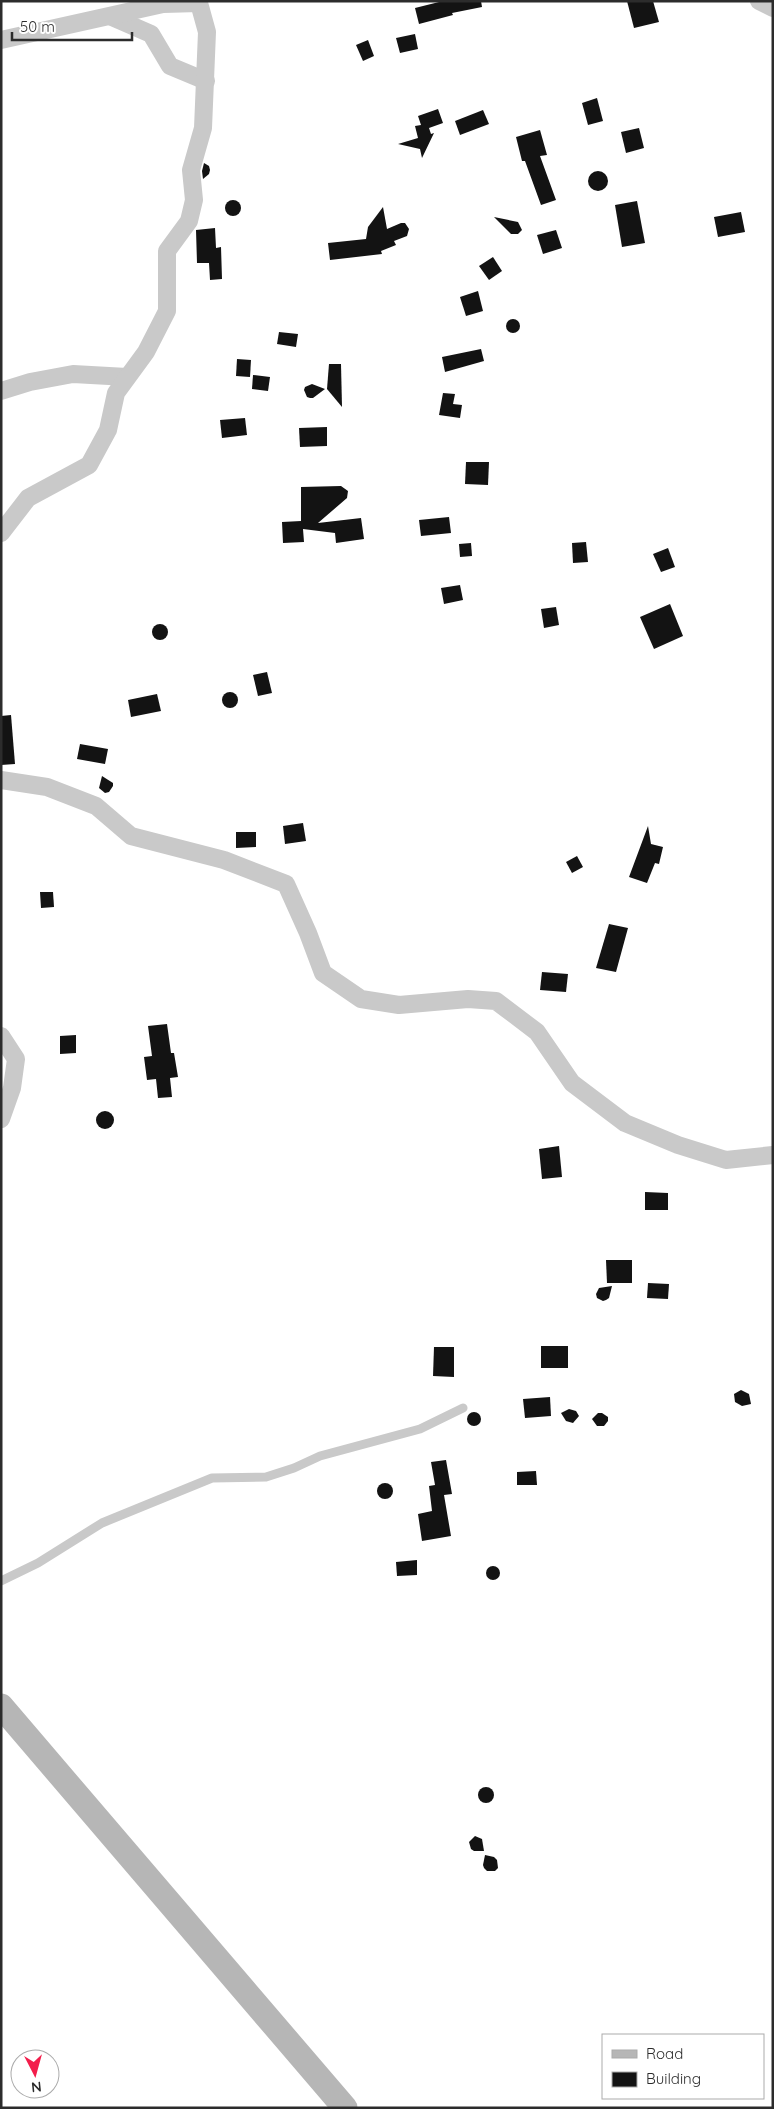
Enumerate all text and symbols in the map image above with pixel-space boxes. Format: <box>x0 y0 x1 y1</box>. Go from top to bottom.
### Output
scale bar <box>12 10 132 42</box>
text: 50 m <box>20 17 55 36</box>
legend <box>602 2034 764 2099</box>
text: Road <box>646 2044 683 2063</box>
north arrow <box>10 2049 60 2099</box>
text: Building <box>646 2069 701 2088</box>
text: N <box>30 2077 42 2096</box>

